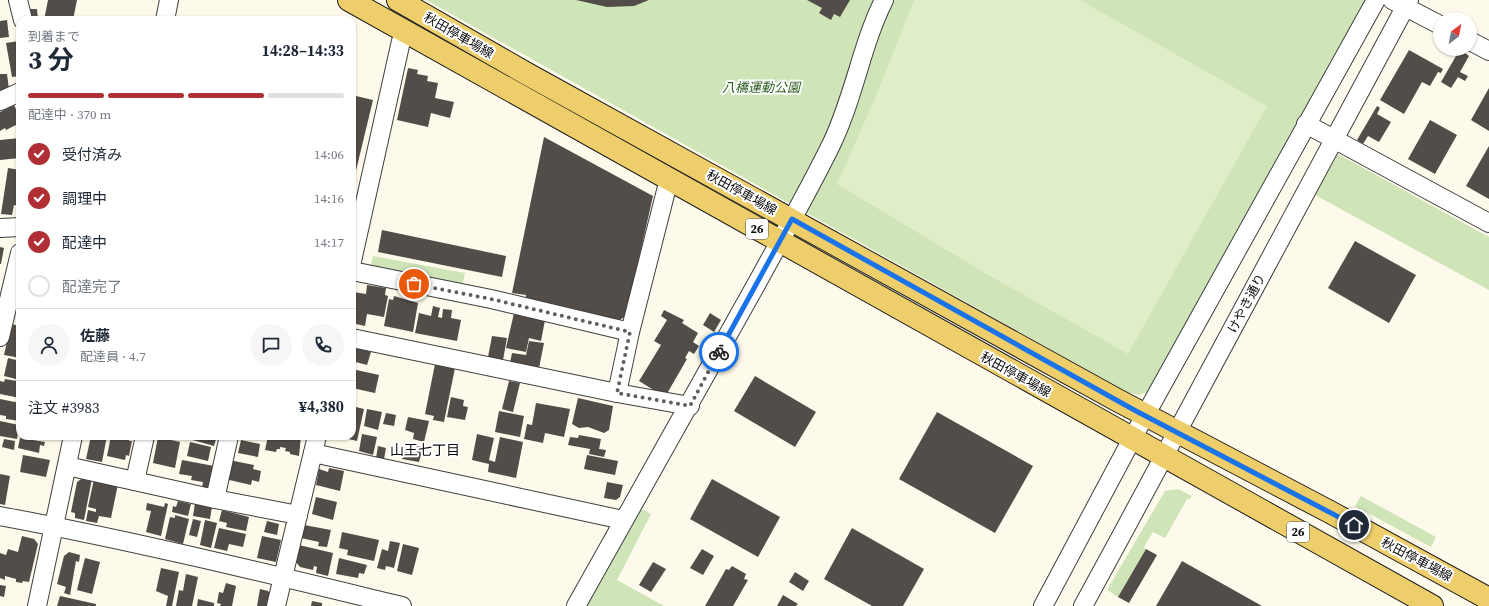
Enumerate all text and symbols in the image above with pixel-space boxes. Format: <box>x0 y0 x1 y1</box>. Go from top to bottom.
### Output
street label: 秋田停車場線 <box>421 9 497 62</box>
north arrow <box>1433 12 1477 56</box>
map controls <box>1433 12 1477 56</box>
text: 到着まで <box>28 28 80 45</box>
text: 14:28–14:33 <box>262 40 344 61</box>
text: 3 分 <box>28 42 74 78</box>
park label: 八橋運動公園 <box>722 79 802 96</box>
text: 配達中 · 370 m <box>28 106 111 123</box>
icon: check <box>28 143 50 165</box>
text: 受付済み <box>62 144 122 165</box>
text: 14:06 <box>314 146 344 163</box>
street label: 秋田停車場線 <box>704 166 780 219</box>
icon: check <box>28 187 50 209</box>
text: 調理中 <box>62 188 107 209</box>
text: 14:16 <box>314 190 344 207</box>
road number: 26 <box>746 219 768 239</box>
icon: check <box>28 231 50 253</box>
text: 配達中 <box>62 232 107 253</box>
text: 14:17 <box>314 234 344 251</box>
pin <box>397 267 431 301</box>
street label: けやき通り <box>1224 271 1269 336</box>
icon: bag <box>403 273 425 295</box>
text: 配達完了 <box>62 276 122 297</box>
button: person <box>28 324 70 366</box>
button: chat <box>250 324 292 366</box>
button: phone <box>302 324 344 366</box>
text: 佐藤 <box>80 325 110 346</box>
courier <box>699 332 739 372</box>
icon: bike <box>708 341 730 363</box>
text: 配達員 · 4.7 <box>80 348 146 365</box>
street label: 秋田停車場線 <box>978 348 1054 401</box>
text: ¥4,380 <box>299 396 344 417</box>
text: 注文 #3983 <box>28 397 99 418</box>
district label: 山王七丁目 <box>390 440 460 460</box>
pin <box>1337 508 1371 542</box>
icon: home <box>1343 514 1365 536</box>
road number: 26 <box>1287 522 1309 542</box>
street label: 秋田停車場線 <box>1378 534 1455 585</box>

